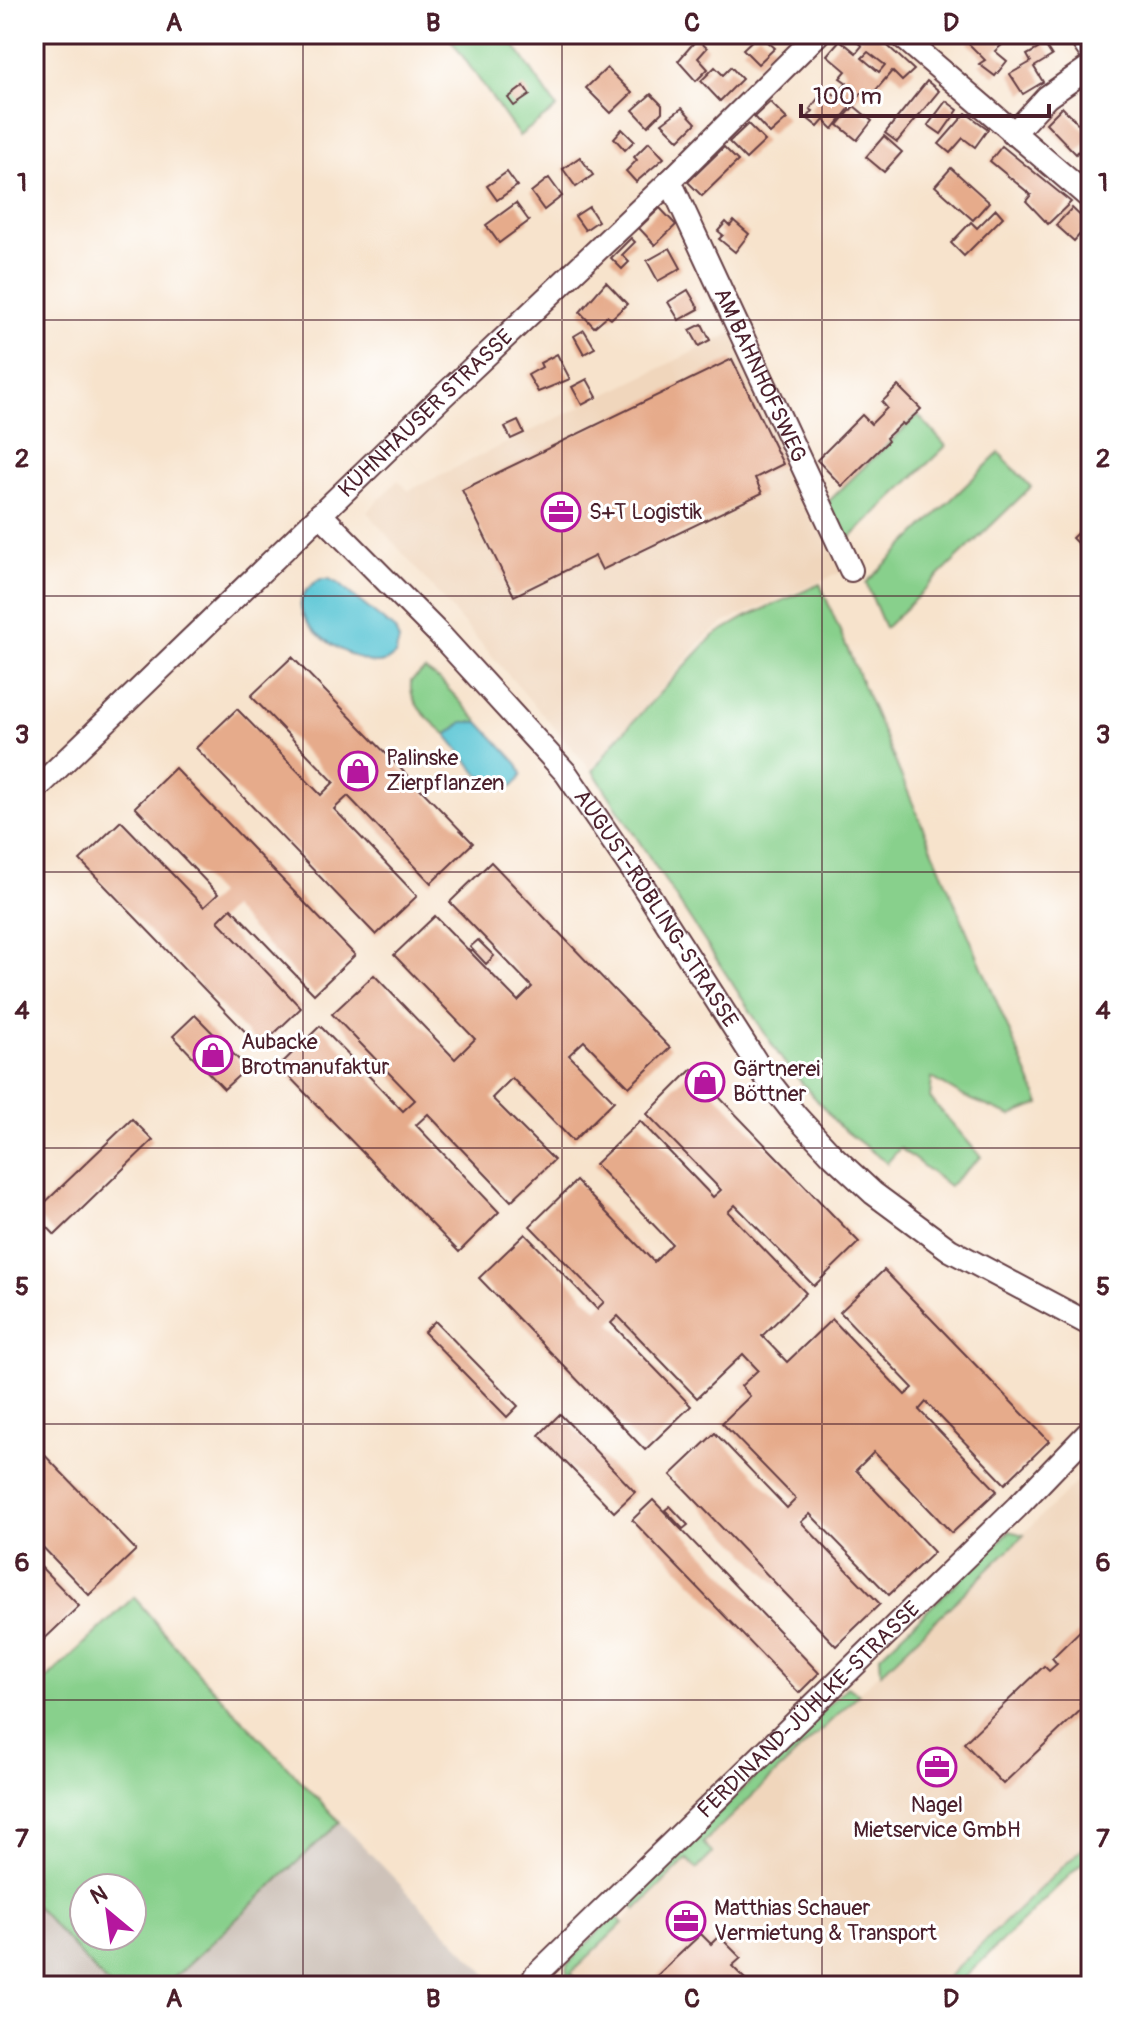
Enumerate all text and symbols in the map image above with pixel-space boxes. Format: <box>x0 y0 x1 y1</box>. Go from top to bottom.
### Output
text: A <box>166 7 183 39</box>
text: B <box>426 7 440 39</box>
text: C <box>684 7 700 39</box>
text: D <box>943 7 959 39</box>
scale bar <box>801 68 1049 118</box>
text: 100 m <box>813 82 882 111</box>
text: 1 <box>17 167 27 199</box>
text: 1 <box>1098 167 1108 199</box>
street label: AM BAHNHOFSWEG <box>708 283 813 467</box>
street label: KÜHNHÄUSER STRASSE <box>332 323 519 504</box>
text: 2 <box>15 443 29 475</box>
text: 2 <box>1096 443 1110 475</box>
office icon: S+T Logistik <box>540 491 582 533</box>
place label: S+T Logistik <box>589 498 702 526</box>
text: 3 <box>15 719 29 751</box>
text: 3 <box>1096 719 1110 751</box>
place label: Palinske Zierpflanzen <box>386 744 505 797</box>
shop icon: Palinske Zierpflanzen <box>337 750 379 792</box>
street label: AUGUST-RÖBLING-STRASSE <box>568 784 744 1033</box>
text: 4 <box>14 995 30 1027</box>
text: 4 <box>1095 995 1111 1027</box>
place label: Aubacke Brotmanufaktur <box>241 1028 390 1081</box>
shop icon: Aubacke Brotmanufaktur <box>192 1034 234 1076</box>
place label: Gärtnerei Böttner <box>733 1055 820 1108</box>
shop icon: Gärtnerei Böttner <box>684 1061 726 1103</box>
text: 5 <box>15 1271 29 1303</box>
text: 5 <box>1096 1271 1110 1303</box>
text: 6 <box>14 1547 30 1579</box>
text: 6 <box>1095 1547 1111 1579</box>
street label: FERDINAND-JÜHLKE-STRASSE <box>691 1595 926 1824</box>
office icon: Nagel Mietservice GmbH <box>916 1746 958 1788</box>
place label: Nagel Mietservice GmbH <box>853 1791 1021 1844</box>
text: 7 <box>15 1823 29 1855</box>
text: 7 <box>1096 1823 1110 1855</box>
north arrow <box>68 1872 148 1952</box>
text: N <box>85 1879 112 1911</box>
place label: Matthias Schauer Vermietung & Transport <box>714 1894 937 1947</box>
office icon: Matthias Schauer Vermietung & Transport <box>665 1900 707 1942</box>
text: A <box>166 1983 183 2015</box>
text: B <box>426 1983 440 2015</box>
text: C <box>684 1983 700 2015</box>
text: D <box>943 1983 959 2015</box>

